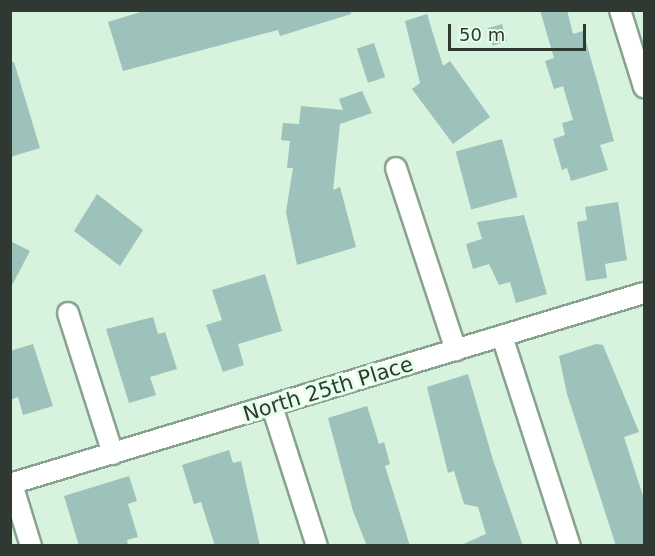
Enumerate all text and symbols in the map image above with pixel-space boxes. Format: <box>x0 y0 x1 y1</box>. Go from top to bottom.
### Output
scale bar <box>451 12 589 50</box>
text: 50 m <box>459 24 505 45</box>
street label: North 25th Place <box>240 351 416 427</box>

